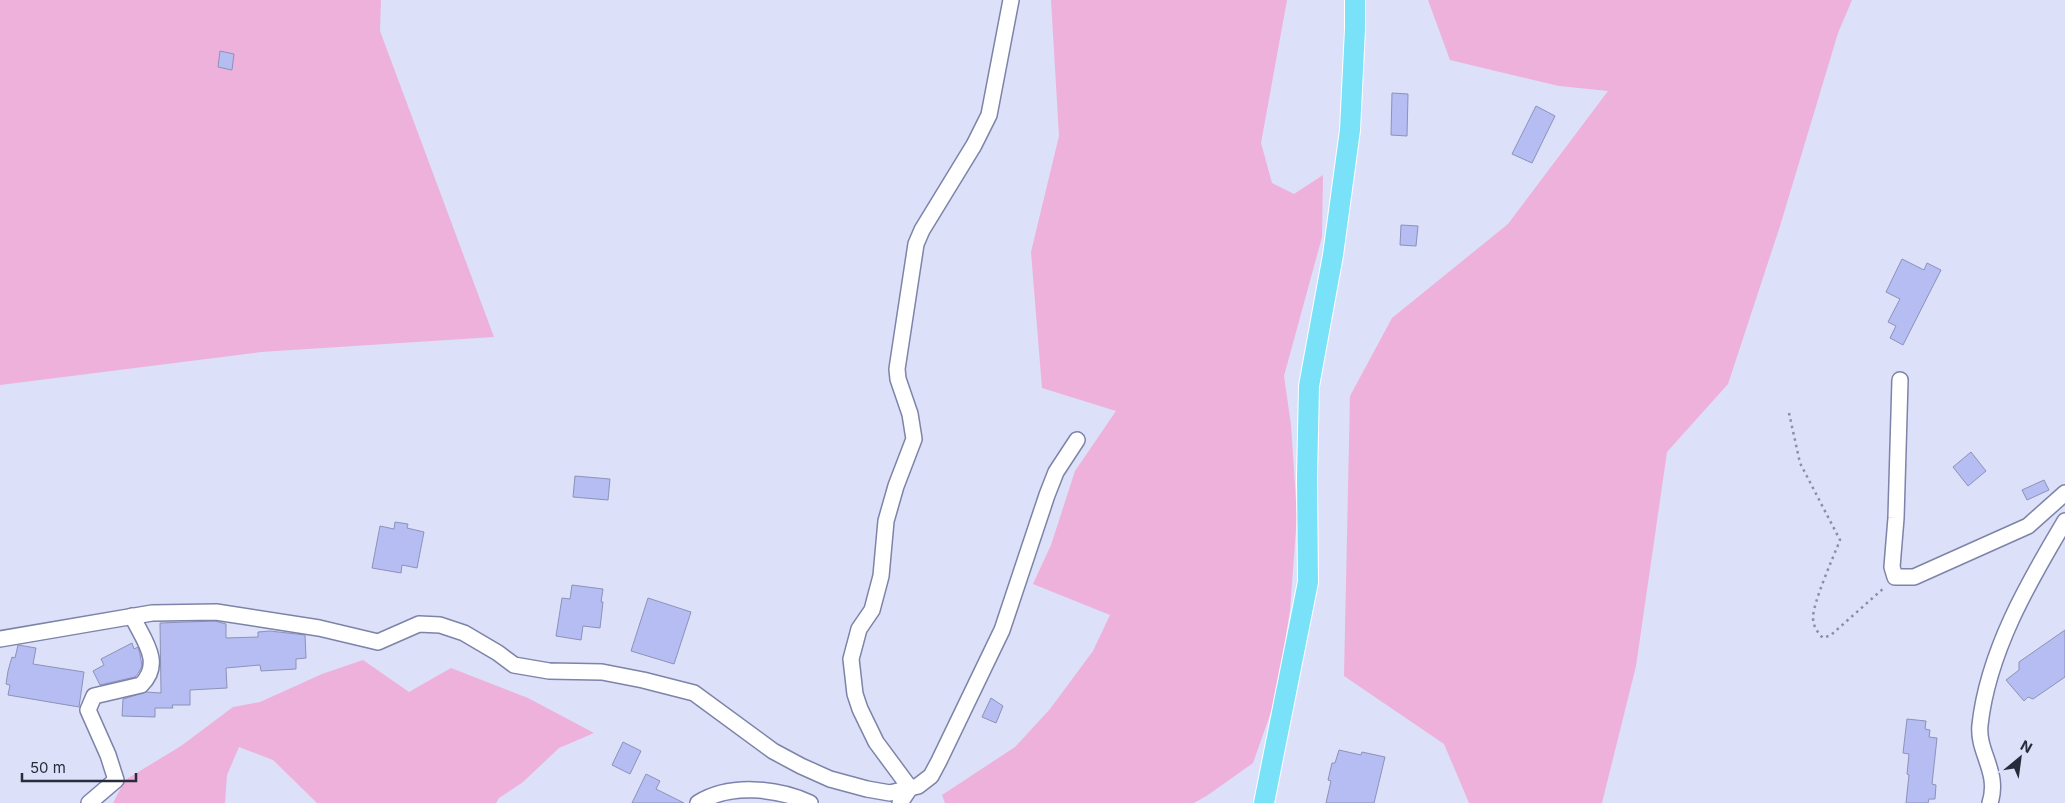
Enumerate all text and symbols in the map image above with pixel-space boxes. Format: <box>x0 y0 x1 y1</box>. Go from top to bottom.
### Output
north arrow <box>1995 733 2045 783</box>
text: N <box>2018 736 2035 756</box>
scale bar <box>22 750 136 782</box>
text: 50 m <box>30 758 66 777</box>

